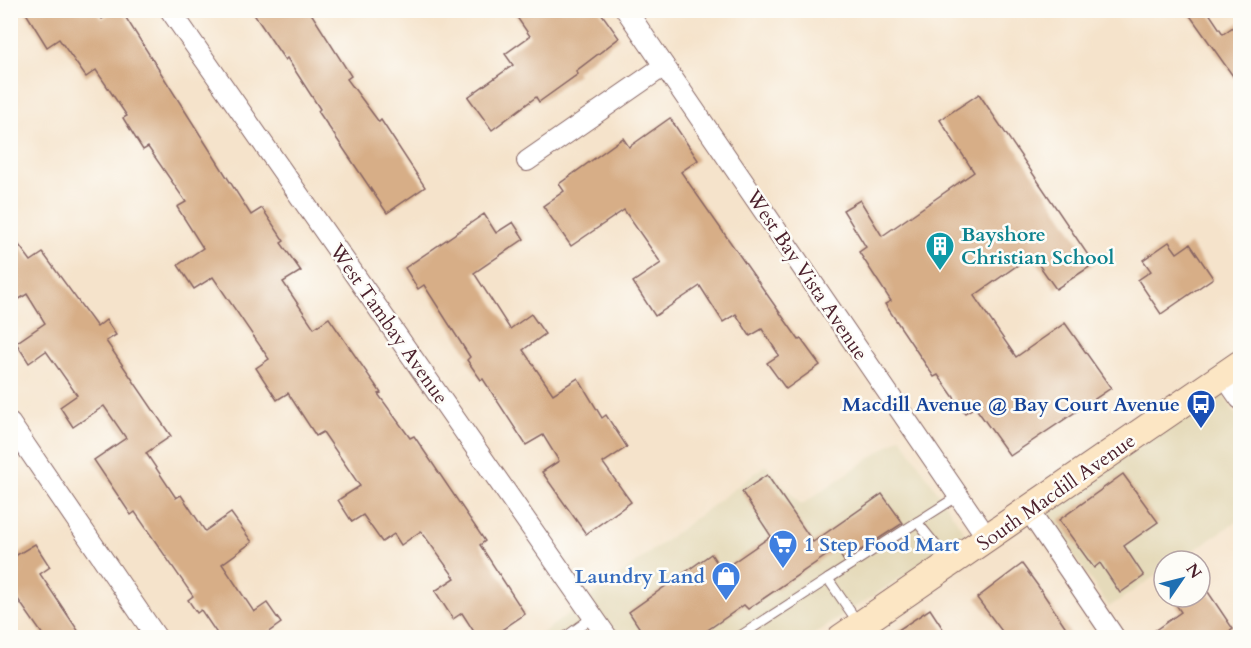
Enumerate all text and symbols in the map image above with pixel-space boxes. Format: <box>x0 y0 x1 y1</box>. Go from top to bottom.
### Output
street label: West Bay Vista Avenue <box>739 184 874 365</box>
place label: Bayshore Christian School <box>961 221 1114 271</box>
building icon: Bayshore Christian School <box>924 230 956 272</box>
street label: West Tambay Avenue <box>323 238 455 410</box>
bus stop icon: Macdill Avenue @ Bay Court Avenue <box>1185 388 1217 430</box>
place label: Macdill Avenue @ Bay Court Avenue <box>842 391 1180 418</box>
street label: South Macdill Avenue <box>971 427 1141 557</box>
supermarket icon: 1 Step Food Mart <box>767 528 799 570</box>
place label: 1 Step Food Mart <box>804 531 959 558</box>
north arrow <box>1152 549 1212 609</box>
text: N <box>1180 559 1207 583</box>
shop icon: Laundry Land <box>710 560 742 602</box>
place label: Laundry Land <box>575 563 706 590</box>

